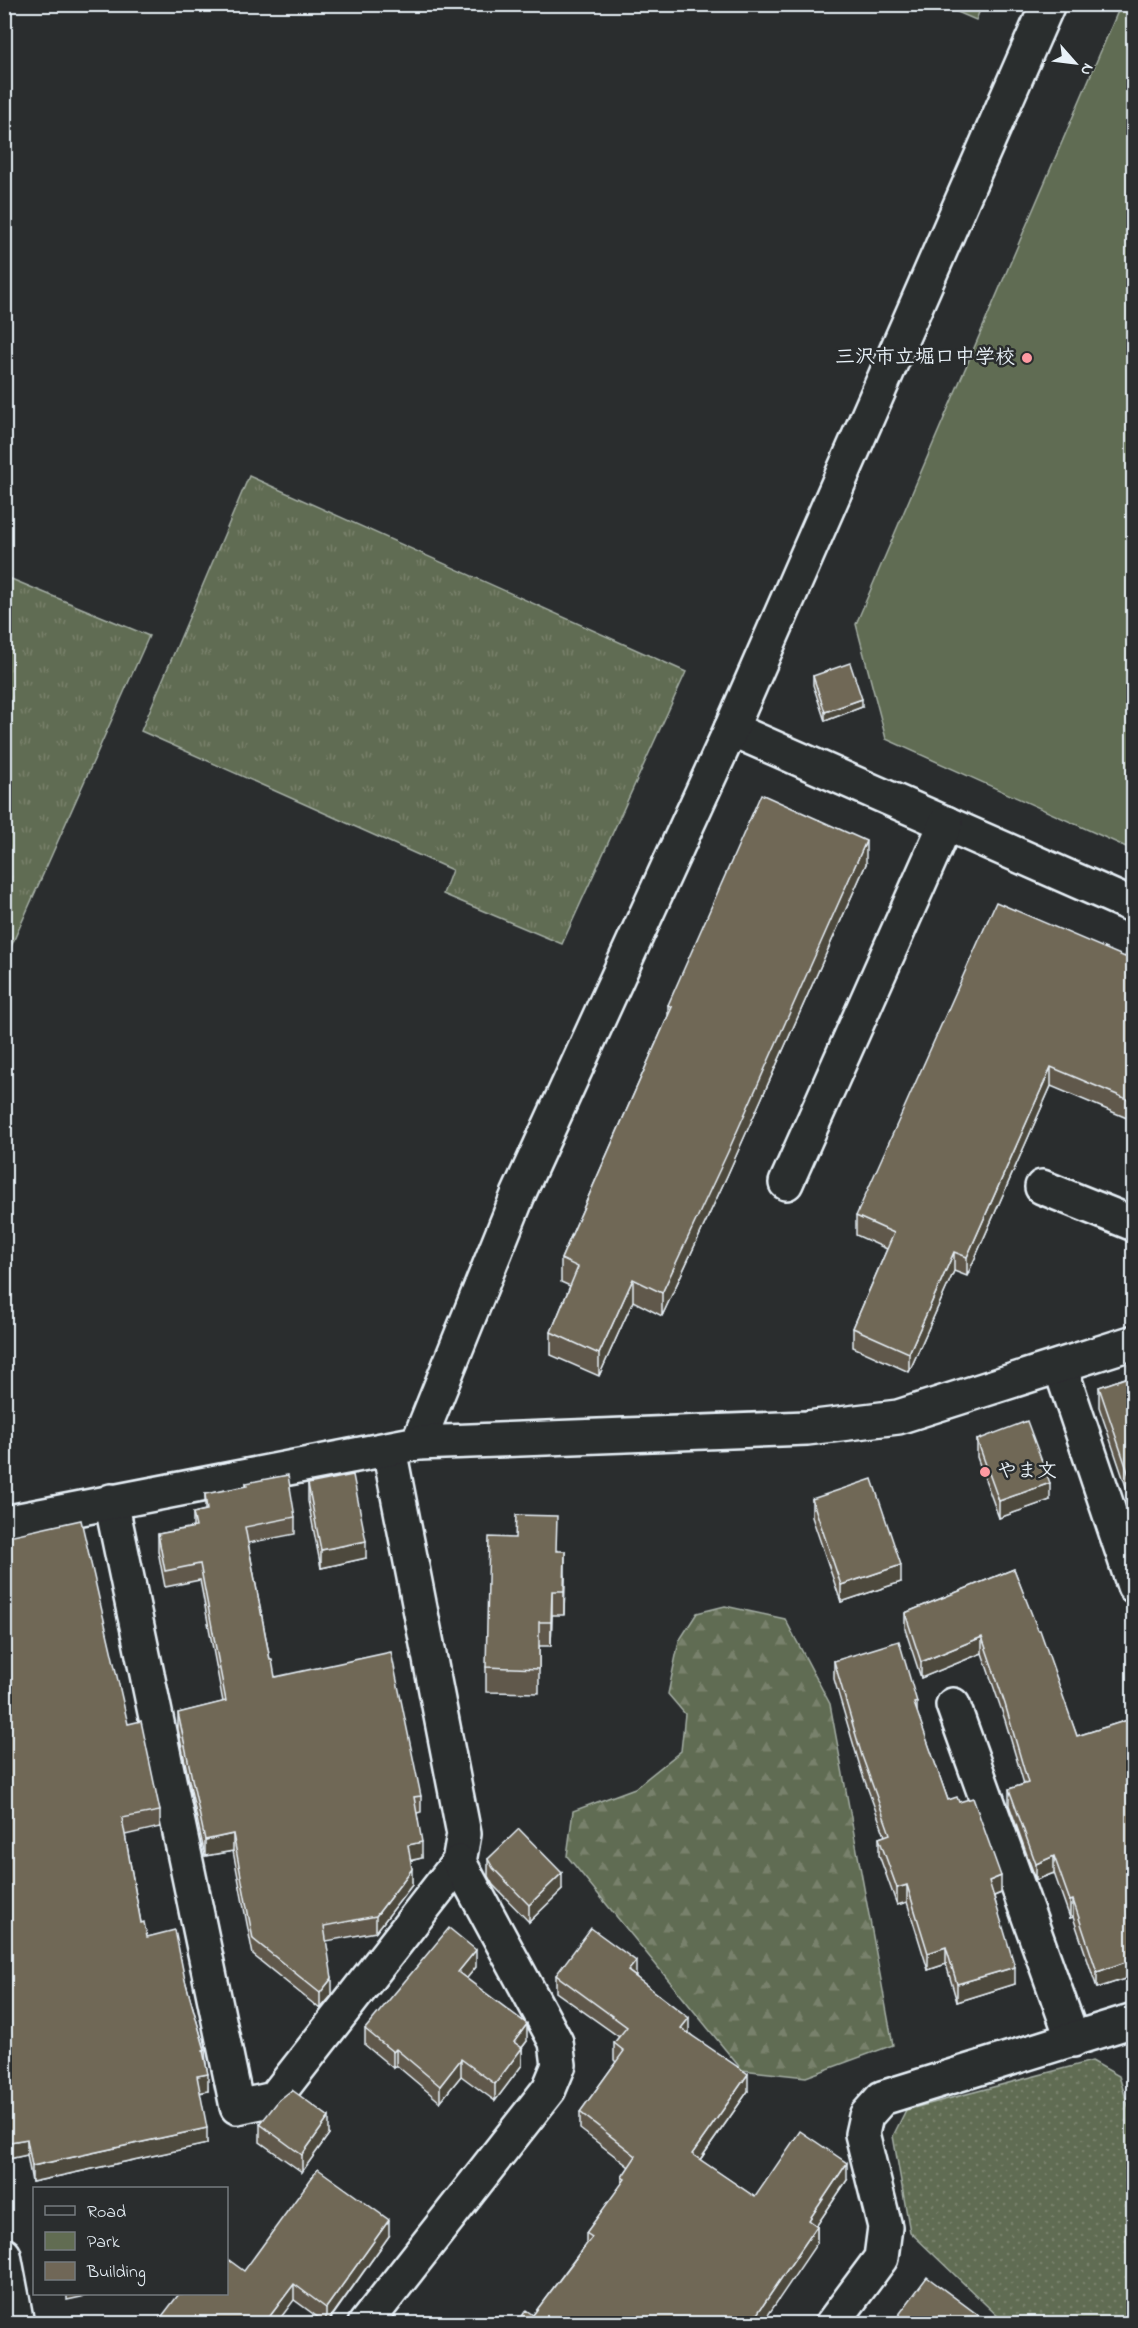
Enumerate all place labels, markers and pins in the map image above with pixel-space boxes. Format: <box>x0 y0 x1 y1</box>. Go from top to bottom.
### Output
place label: 三沢市立堀口中学校 <box>835 344 1015 373</box>
marker: 三沢市立堀口中学校 <box>1020 351 1034 365</box>
place label: やま文 <box>997 1458 1057 1487</box>
marker: やま文 <box>978 1465 992 1479</box>

